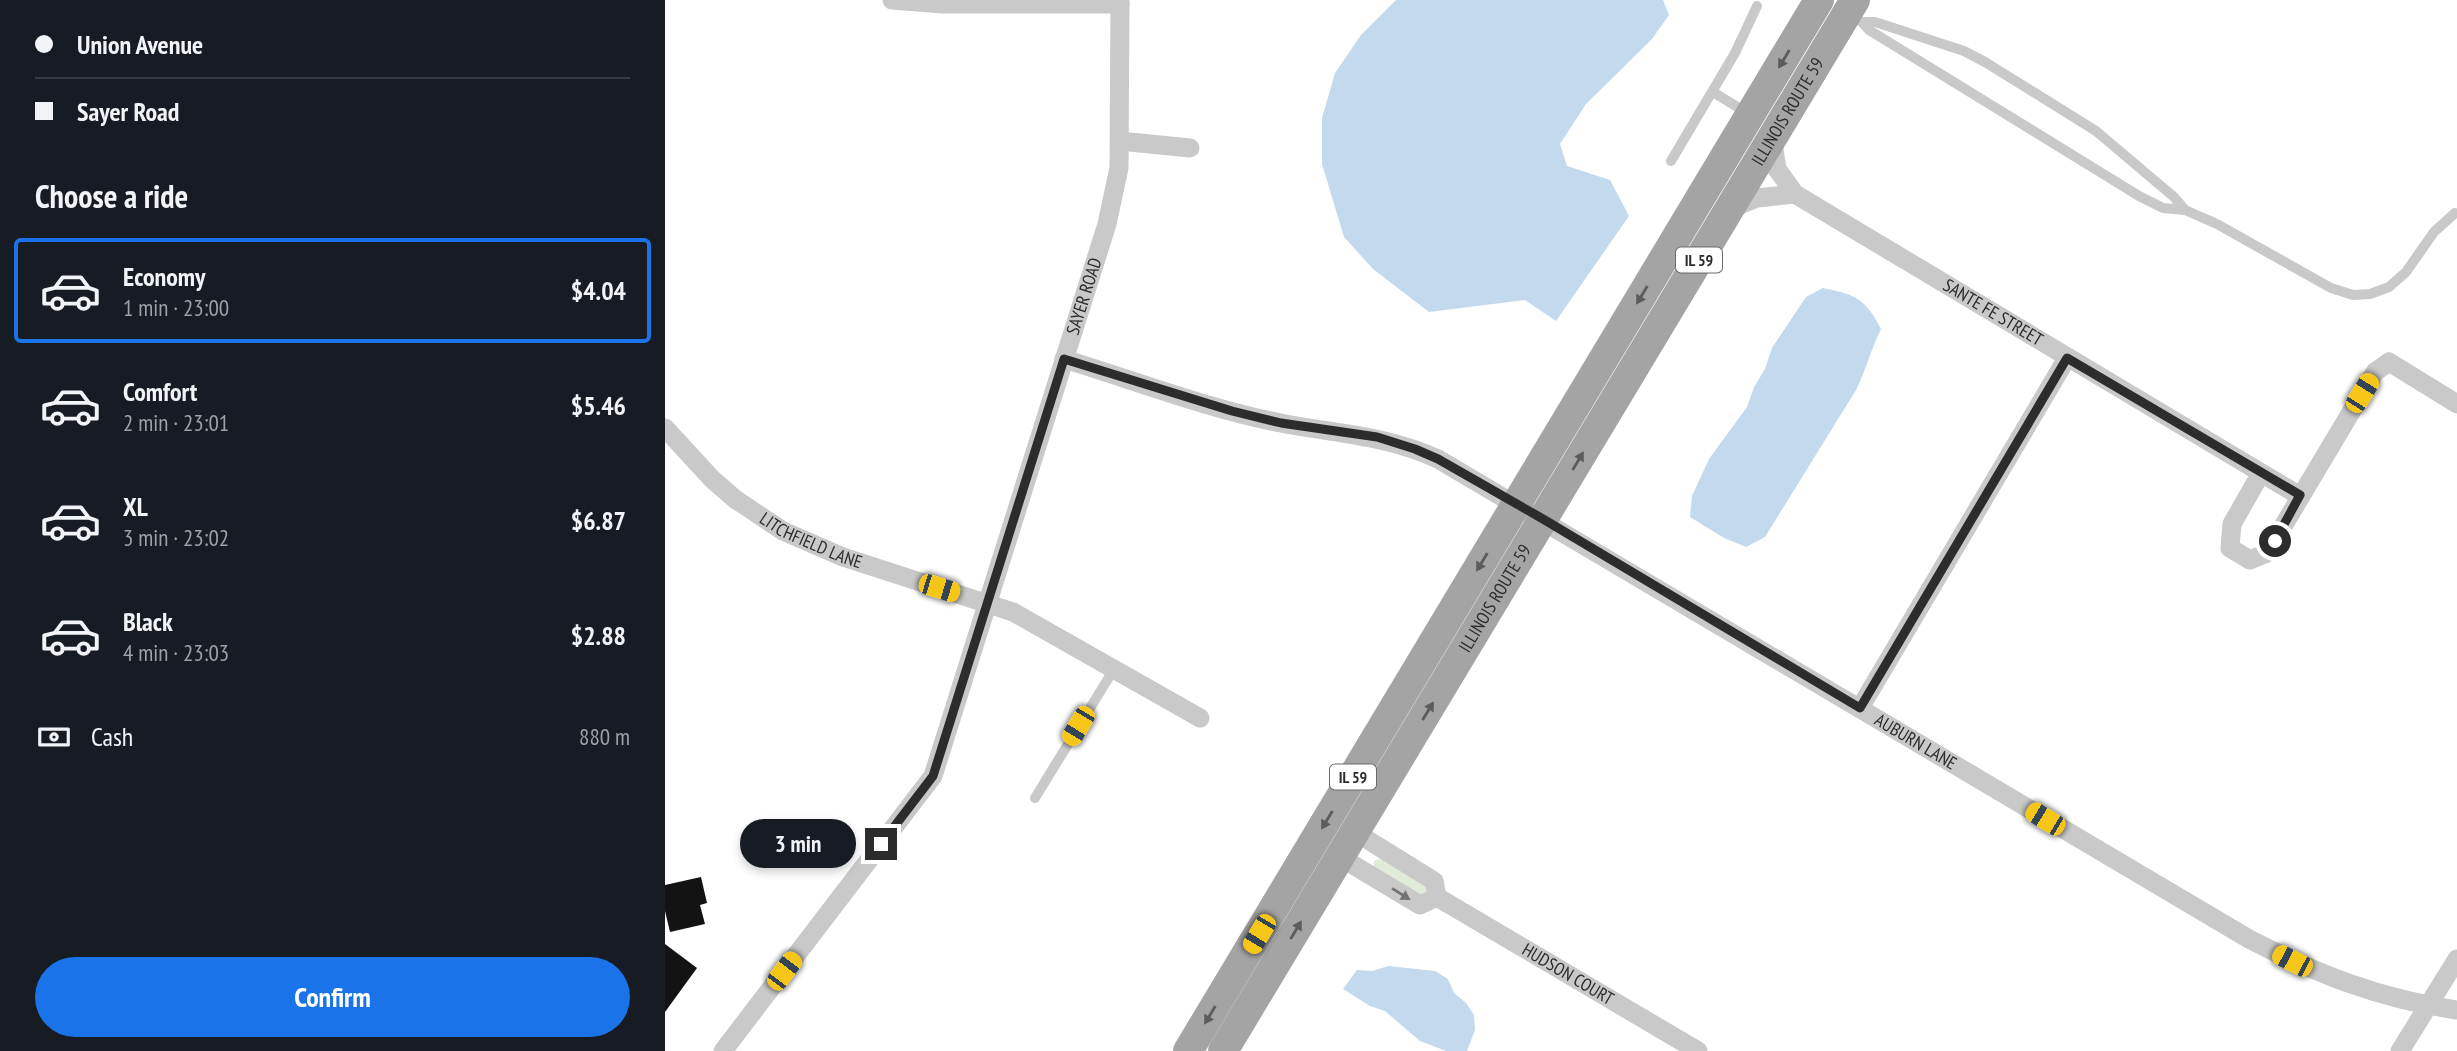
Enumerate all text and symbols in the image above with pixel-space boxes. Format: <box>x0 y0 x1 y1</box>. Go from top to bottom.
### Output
text: Union Avenue <box>77 28 203 61</box>
one-way arrow <box>1778 49 1791 68</box>
street label: ILLINOIS ROUTE 59 <box>1746 53 1829 170</box>
text: Sayer Road <box>77 95 179 128</box>
text: Choose a ride <box>35 175 188 217</box>
road number: IL 59 <box>1676 248 1722 272</box>
street label: SAYER ROAD <box>1061 255 1107 337</box>
icon: car <box>39 259 102 322</box>
text: Economy <box>123 260 205 293</box>
street label: SANTE FE STREET <box>1939 273 2048 351</box>
text: $4.04 <box>571 274 626 307</box>
one-way arrow <box>1636 286 1649 305</box>
text: 1 min · 23:00 <box>123 293 229 322</box>
car <box>2342 370 2383 416</box>
icon: car <box>39 374 102 437</box>
text: Comfort <box>123 375 197 408</box>
text: $5.46 <box>571 389 626 422</box>
text: 2 min · 23:01 <box>123 408 229 437</box>
one-way arrow <box>1572 451 1584 470</box>
icon: car <box>39 489 102 552</box>
text: XL <box>123 490 148 523</box>
text: $6.87 <box>571 504 626 537</box>
street label: LITCHFIELD LANE <box>755 507 865 573</box>
text: 3 min · 23:02 <box>123 523 229 552</box>
route start <box>2259 525 2291 557</box>
street label: ILLINOIS ROUTE 59 <box>1453 540 1536 656</box>
one-way arrow <box>1476 553 1488 572</box>
car <box>916 572 963 604</box>
icon: car <box>39 604 102 667</box>
text: Black <box>123 605 173 638</box>
text: $2.88 <box>571 619 626 652</box>
text: 4 min · 23:03 <box>123 638 229 667</box>
one-way arrow <box>1421 702 1434 721</box>
car <box>1059 703 1098 749</box>
street label: AUBURN LANE <box>1871 708 1961 774</box>
icon: cash <box>35 718 73 756</box>
text: Cash <box>91 720 133 753</box>
text: 880 m <box>579 722 630 751</box>
road number: IL 59 <box>1330 764 1376 790</box>
car <box>2022 799 2069 839</box>
one-way arrow <box>1320 811 1333 830</box>
callout: 3 min <box>741 820 857 868</box>
route end <box>865 828 897 860</box>
text: 3 min <box>775 829 821 858</box>
one-way arrow <box>1392 888 1411 900</box>
car <box>1240 911 1279 957</box>
one-way arrow <box>1290 920 1303 939</box>
street label: HUDSON COURT <box>1518 938 1618 1010</box>
car <box>2269 942 2316 980</box>
car <box>763 948 806 994</box>
button: Confirm <box>35 957 630 1037</box>
one-way arrow <box>1203 1006 1216 1025</box>

